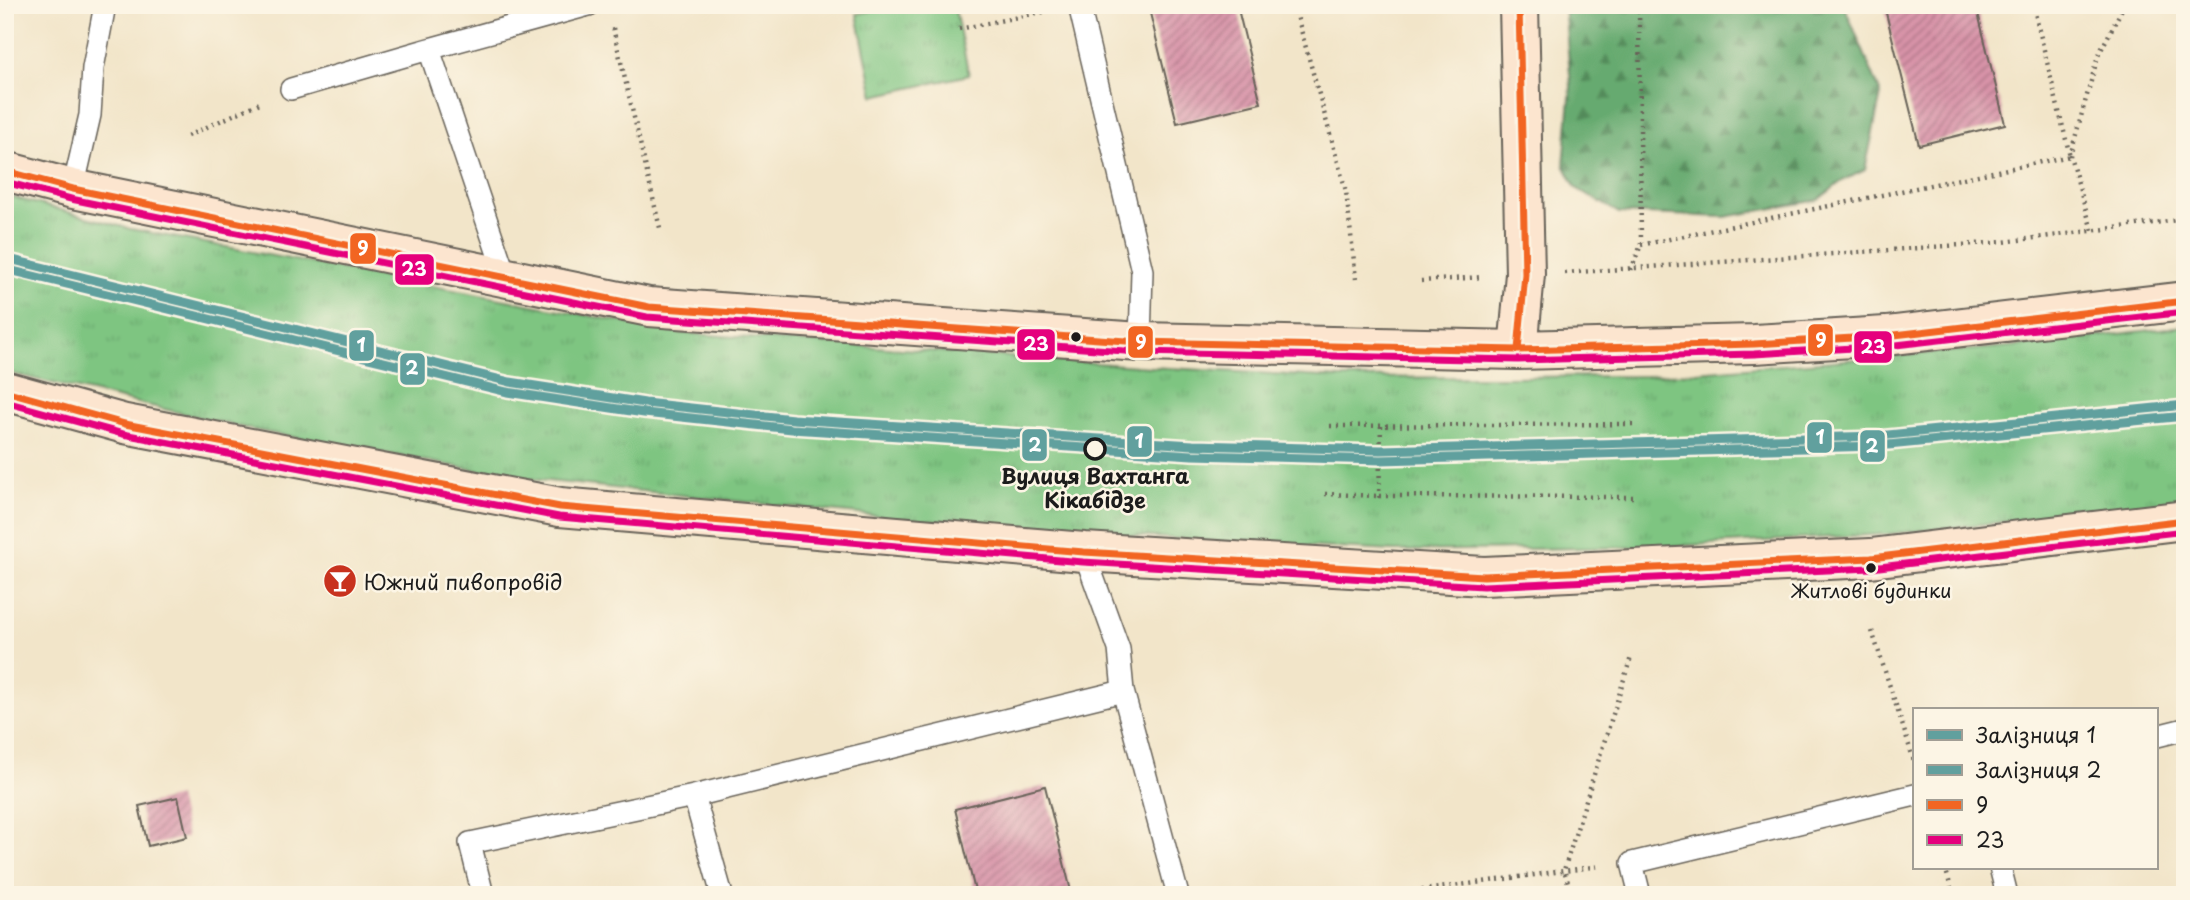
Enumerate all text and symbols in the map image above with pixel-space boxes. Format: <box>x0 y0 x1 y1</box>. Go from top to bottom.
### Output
line badge: 9 <box>349 232 377 265</box>
text: 9 <box>357 233 369 261</box>
line badge: 23 <box>394 253 435 286</box>
text: 23 <box>401 254 427 282</box>
line badge: 9 <box>1807 323 1834 357</box>
line badge: 9 <box>1127 325 1154 359</box>
text: 9 <box>1815 325 1827 353</box>
text: 9 <box>1135 327 1147 355</box>
line badge: 23 <box>1016 328 1056 361</box>
line badge: 1 <box>348 329 375 362</box>
text: 23 <box>1023 329 1049 357</box>
text: 1 <box>356 330 366 358</box>
unlabelled marker <box>1069 330 1083 344</box>
line badge: 23 <box>1853 330 1893 364</box>
text: 23 <box>1860 332 1886 360</box>
line badge: 2 <box>399 352 426 386</box>
text: 2 <box>405 353 419 381</box>
line badge: 1 <box>1806 421 1833 454</box>
text: 1 <box>1815 422 1825 450</box>
line badge: 1 <box>1126 425 1153 458</box>
text: 1 <box>1134 426 1144 454</box>
line badge: 2 <box>1021 428 1048 462</box>
line badge: 2 <box>1859 429 1886 463</box>
text: 2 <box>1028 430 1042 458</box>
text: 2 <box>1865 431 1879 459</box>
marker: Вулиця Вахтанга Кікабідзе <box>1084 438 1106 460</box>
place label: Вулиця Вахтанга Кікабідзе <box>1001 459 1189 515</box>
marker: Житлові будинки <box>1864 561 1878 575</box>
bar icon: Южний пивопровід <box>321 562 359 600</box>
place label: Южний пивопровід <box>364 565 562 597</box>
place label: Житлові будинки <box>1791 576 1951 604</box>
legend <box>1913 708 2158 869</box>
text: Залізниця 1 <box>1975 718 2096 750</box>
text: Залізниця 2 <box>1975 753 2101 785</box>
text: 9 <box>1976 788 1988 820</box>
text: 23 <box>1976 823 2004 855</box>

